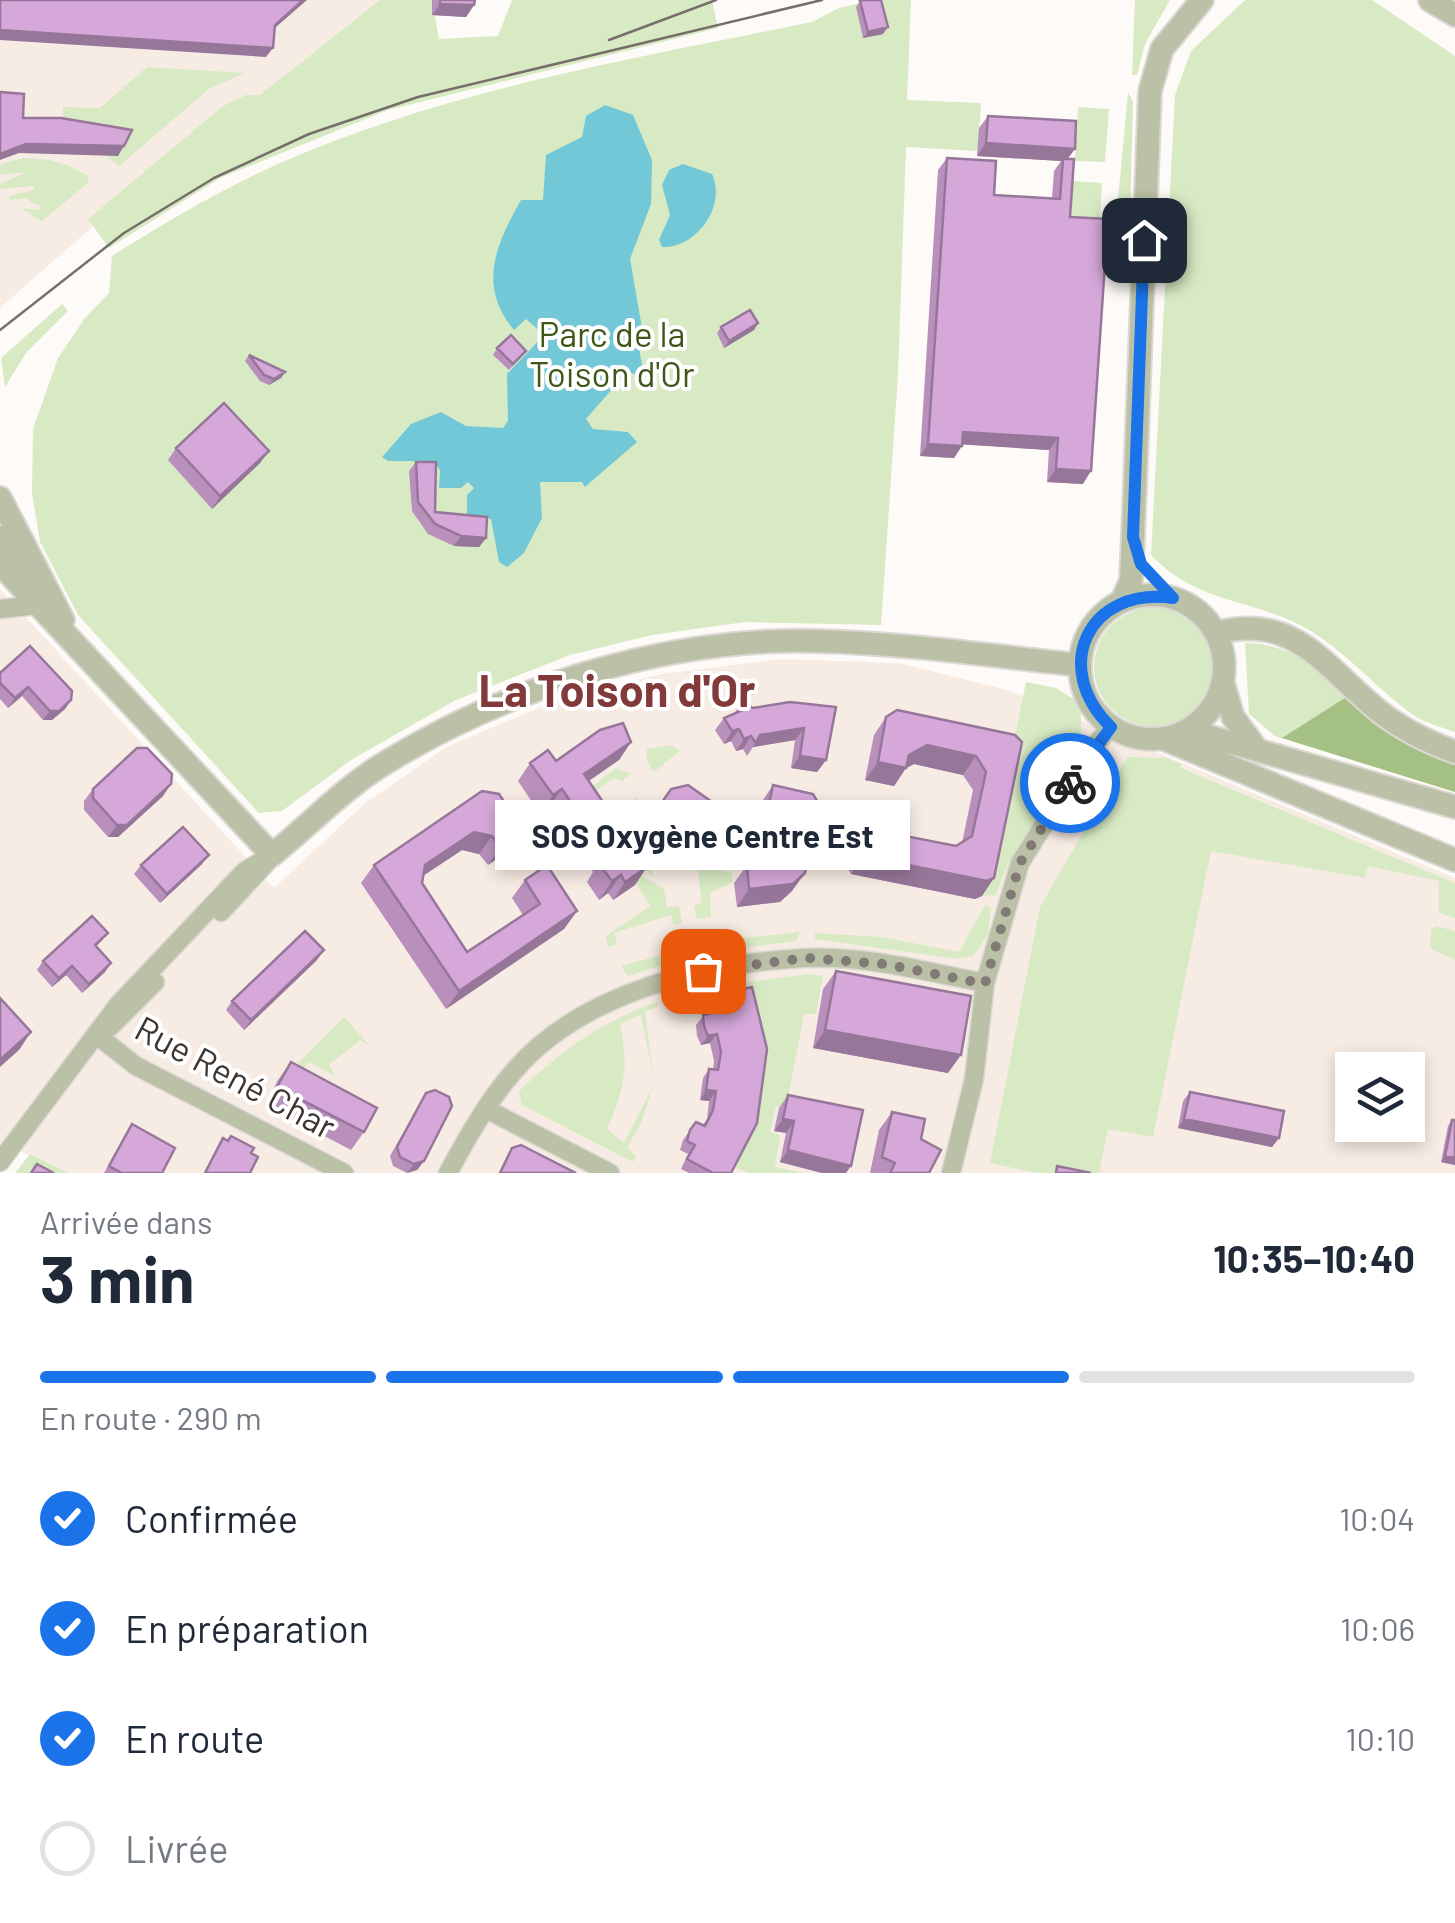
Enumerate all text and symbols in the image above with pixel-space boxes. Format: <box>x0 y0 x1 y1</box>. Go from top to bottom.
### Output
pin <box>1102 198 1187 283</box>
icon: home <box>1117 213 1172 268</box>
park label: Parc de la Toison d'Or <box>529 312 695 394</box>
district label: La Toison d'Or <box>478 662 756 716</box>
courier <box>1020 733 1120 833</box>
icon: bike <box>1043 756 1098 811</box>
callout: SOS Oxygène Centre Est <box>496 801 910 871</box>
text: SOS Oxygène Centre Est <box>531 816 874 854</box>
pin <box>661 929 746 1014</box>
icon: bag <box>676 944 731 999</box>
street label: Rue René Char <box>129 1006 344 1147</box>
map controls <box>1335 1052 1425 1142</box>
button: layers <box>1335 1052 1425 1142</box>
text: Arrivée dans <box>40 1202 213 1240</box>
text: 10:35–10:40 <box>1213 1235 1415 1281</box>
text: 3 min <box>40 1238 195 1316</box>
text: En route · 290 m <box>40 1398 262 1436</box>
icon: check <box>40 1491 95 1546</box>
text: Confirmée <box>125 1495 298 1541</box>
text: 10:04 <box>1339 1499 1415 1537</box>
icon: check <box>40 1601 95 1656</box>
text: En préparation <box>125 1605 369 1651</box>
text: 10:06 <box>1340 1609 1415 1647</box>
icon: check <box>40 1711 95 1766</box>
text: En route <box>125 1715 264 1761</box>
text: 10:10 <box>1346 1719 1415 1757</box>
text: Livrée <box>125 1825 228 1871</box>

